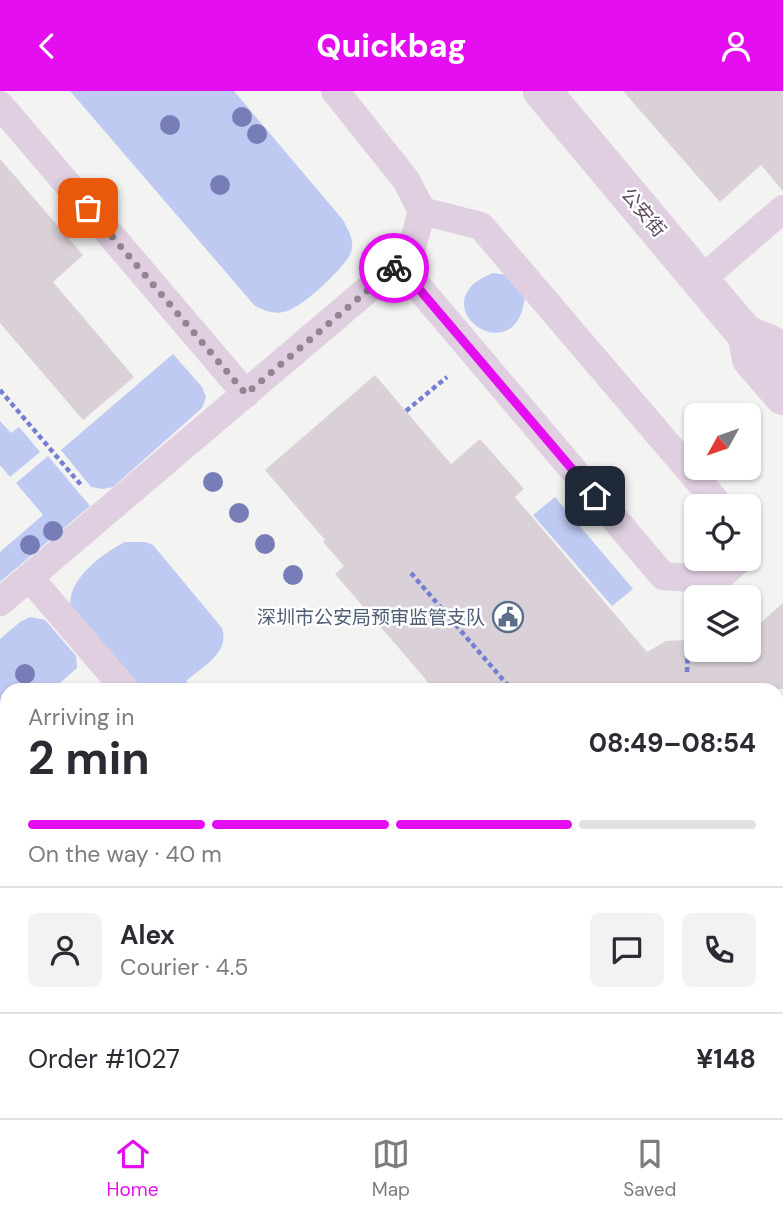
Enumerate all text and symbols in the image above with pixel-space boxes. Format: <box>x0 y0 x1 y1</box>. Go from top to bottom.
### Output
text: Quickbag <box>316 25 467 67</box>
icon: back <box>28 27 66 65</box>
icon: person <box>717 27 755 65</box>
pin <box>58 178 118 238</box>
street label: 公安街 <box>616 182 672 242</box>
icon: bag <box>69 189 107 227</box>
courier <box>359 233 429 303</box>
icon: bike <box>375 249 413 287</box>
north arrow <box>684 403 761 479</box>
map controls <box>684 403 761 662</box>
pin <box>565 466 625 526</box>
icon: home <box>576 477 614 515</box>
button: locate <box>684 494 761 571</box>
button: layers <box>684 585 761 662</box>
public building icon: 深圳市公安局预审监管支队 <box>491 600 525 634</box>
place label: 深圳市公安局预审监管支队 <box>257 605 485 630</box>
text: Arriving in <box>28 702 134 732</box>
text: 08:49–08:54 <box>589 726 756 760</box>
text: 2 min <box>28 728 150 788</box>
text: On the way · 40 m <box>28 839 222 869</box>
button: person <box>28 913 102 987</box>
button: chat <box>590 913 664 987</box>
button: phone <box>682 913 756 987</box>
text: Alex <box>120 918 175 952</box>
text: Courier · 4.5 <box>120 952 248 982</box>
text: Order #1027 <box>28 1042 180 1076</box>
text: ¥148 <box>696 1042 756 1076</box>
tab: Home <box>107 1135 159 1202</box>
tab: Map <box>372 1135 410 1202</box>
tab: Saved <box>623 1135 676 1202</box>

